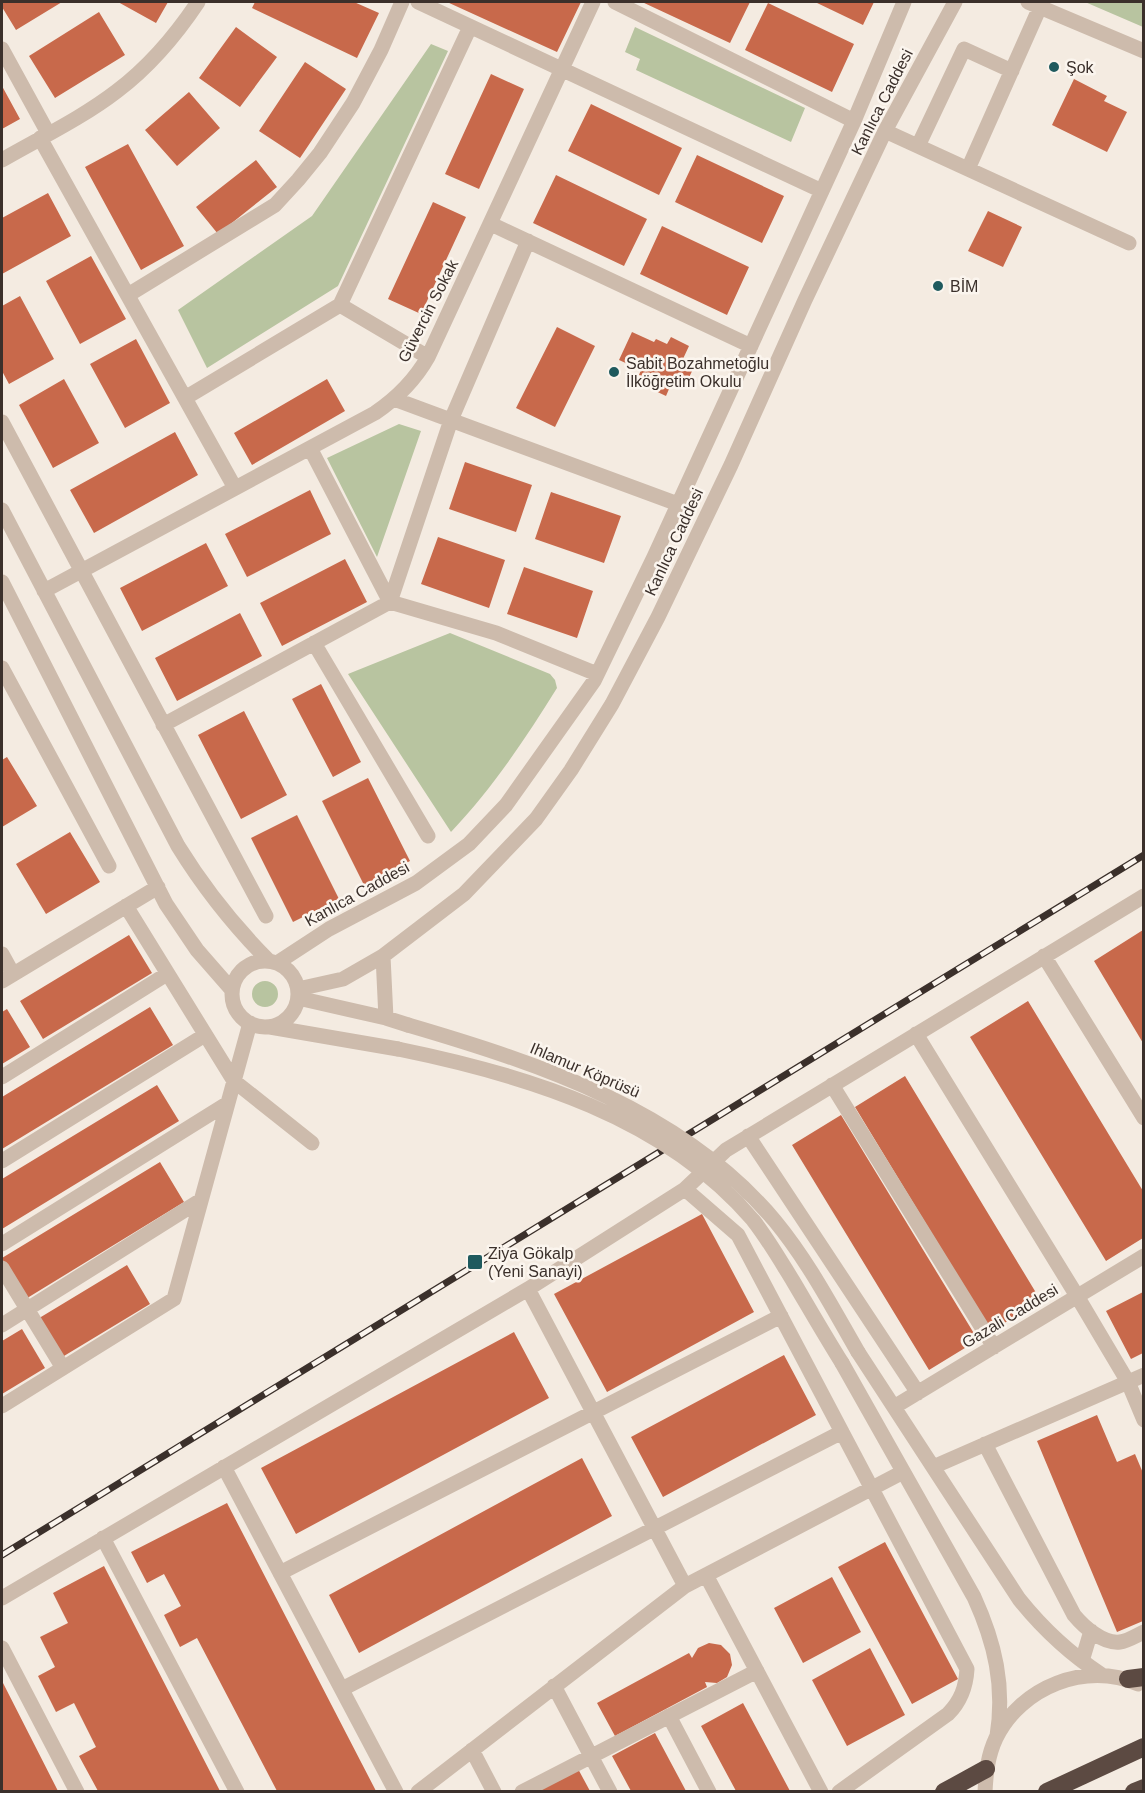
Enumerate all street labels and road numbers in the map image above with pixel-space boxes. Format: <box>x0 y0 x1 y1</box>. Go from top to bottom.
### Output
street label: Kanlıca Caddesi <box>848 46 916 158</box>
street label: Güvercin Sokak <box>395 256 462 365</box>
street label: Kanlıca Caddesi <box>642 486 706 598</box>
street label: Kanlıca Caddesi <box>302 858 412 930</box>
street label: Ihlamur Köprüsü <box>528 1039 642 1101</box>
street label: Gazali Caddesi <box>959 1281 1061 1351</box>

